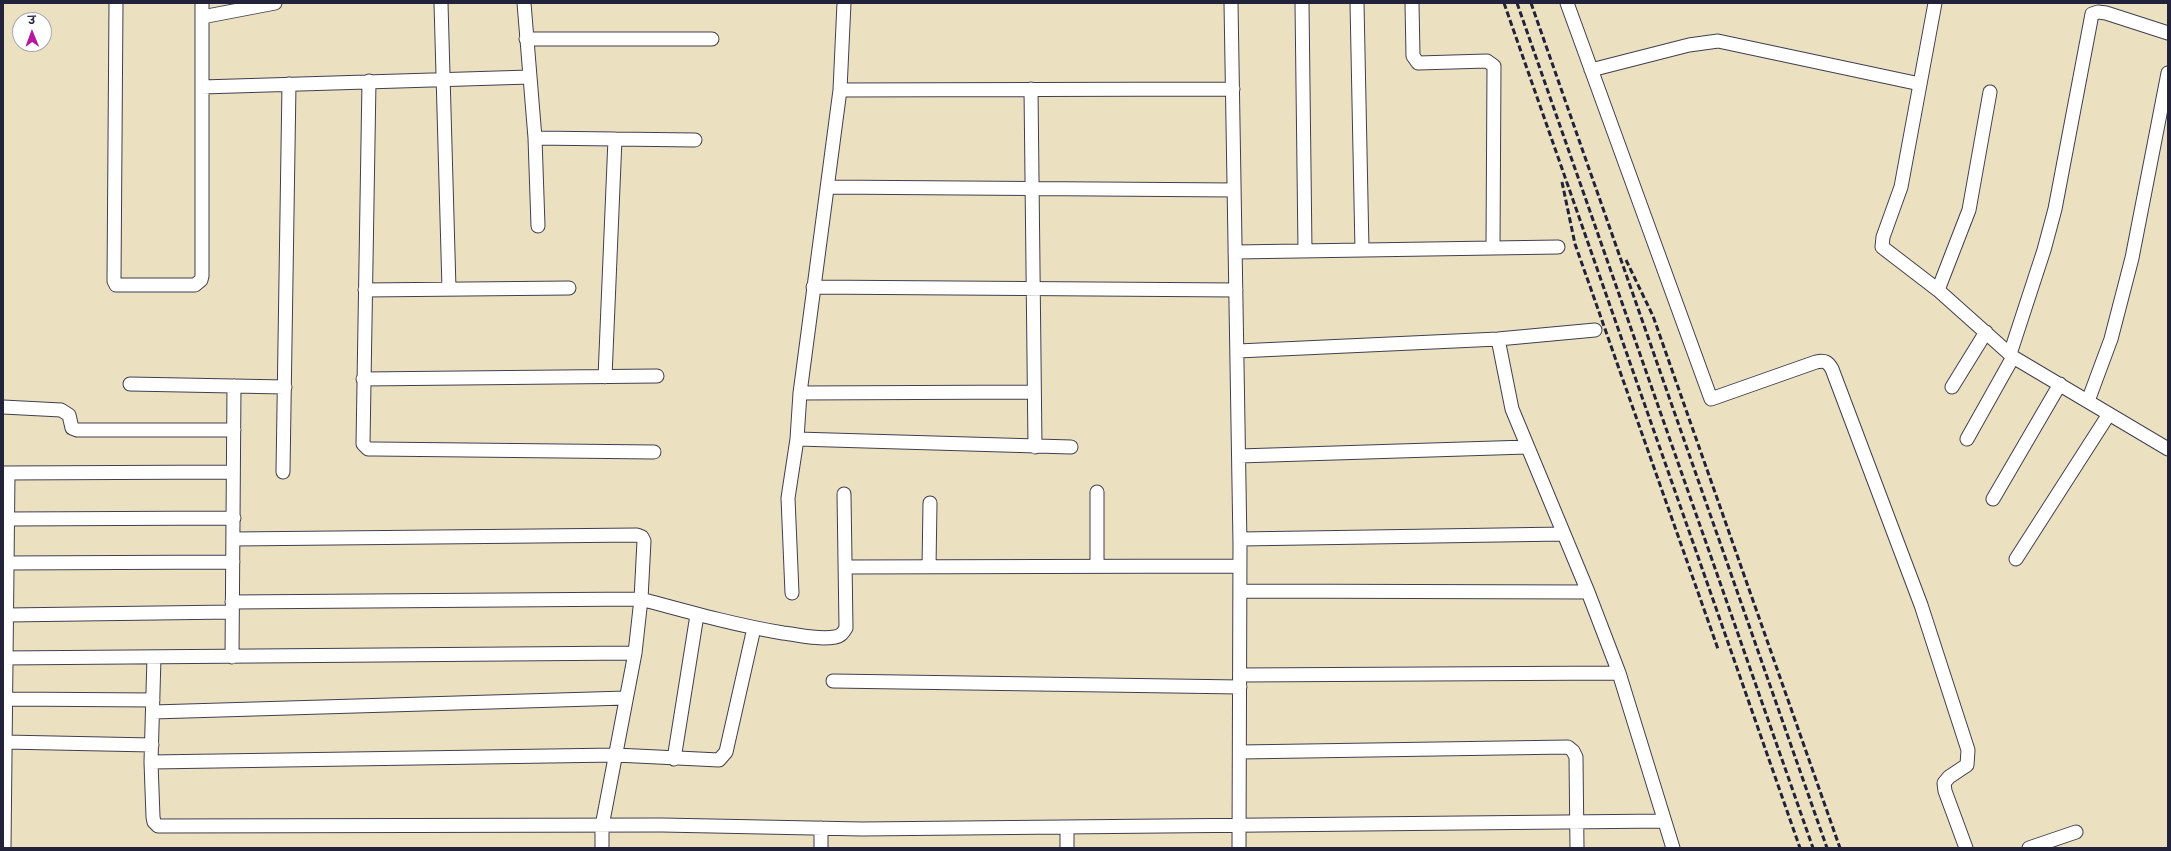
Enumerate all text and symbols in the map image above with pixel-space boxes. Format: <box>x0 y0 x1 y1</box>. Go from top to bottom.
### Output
north arrow <box>12 12 52 52</box>
text: उ <box>28 14 36 27</box>

